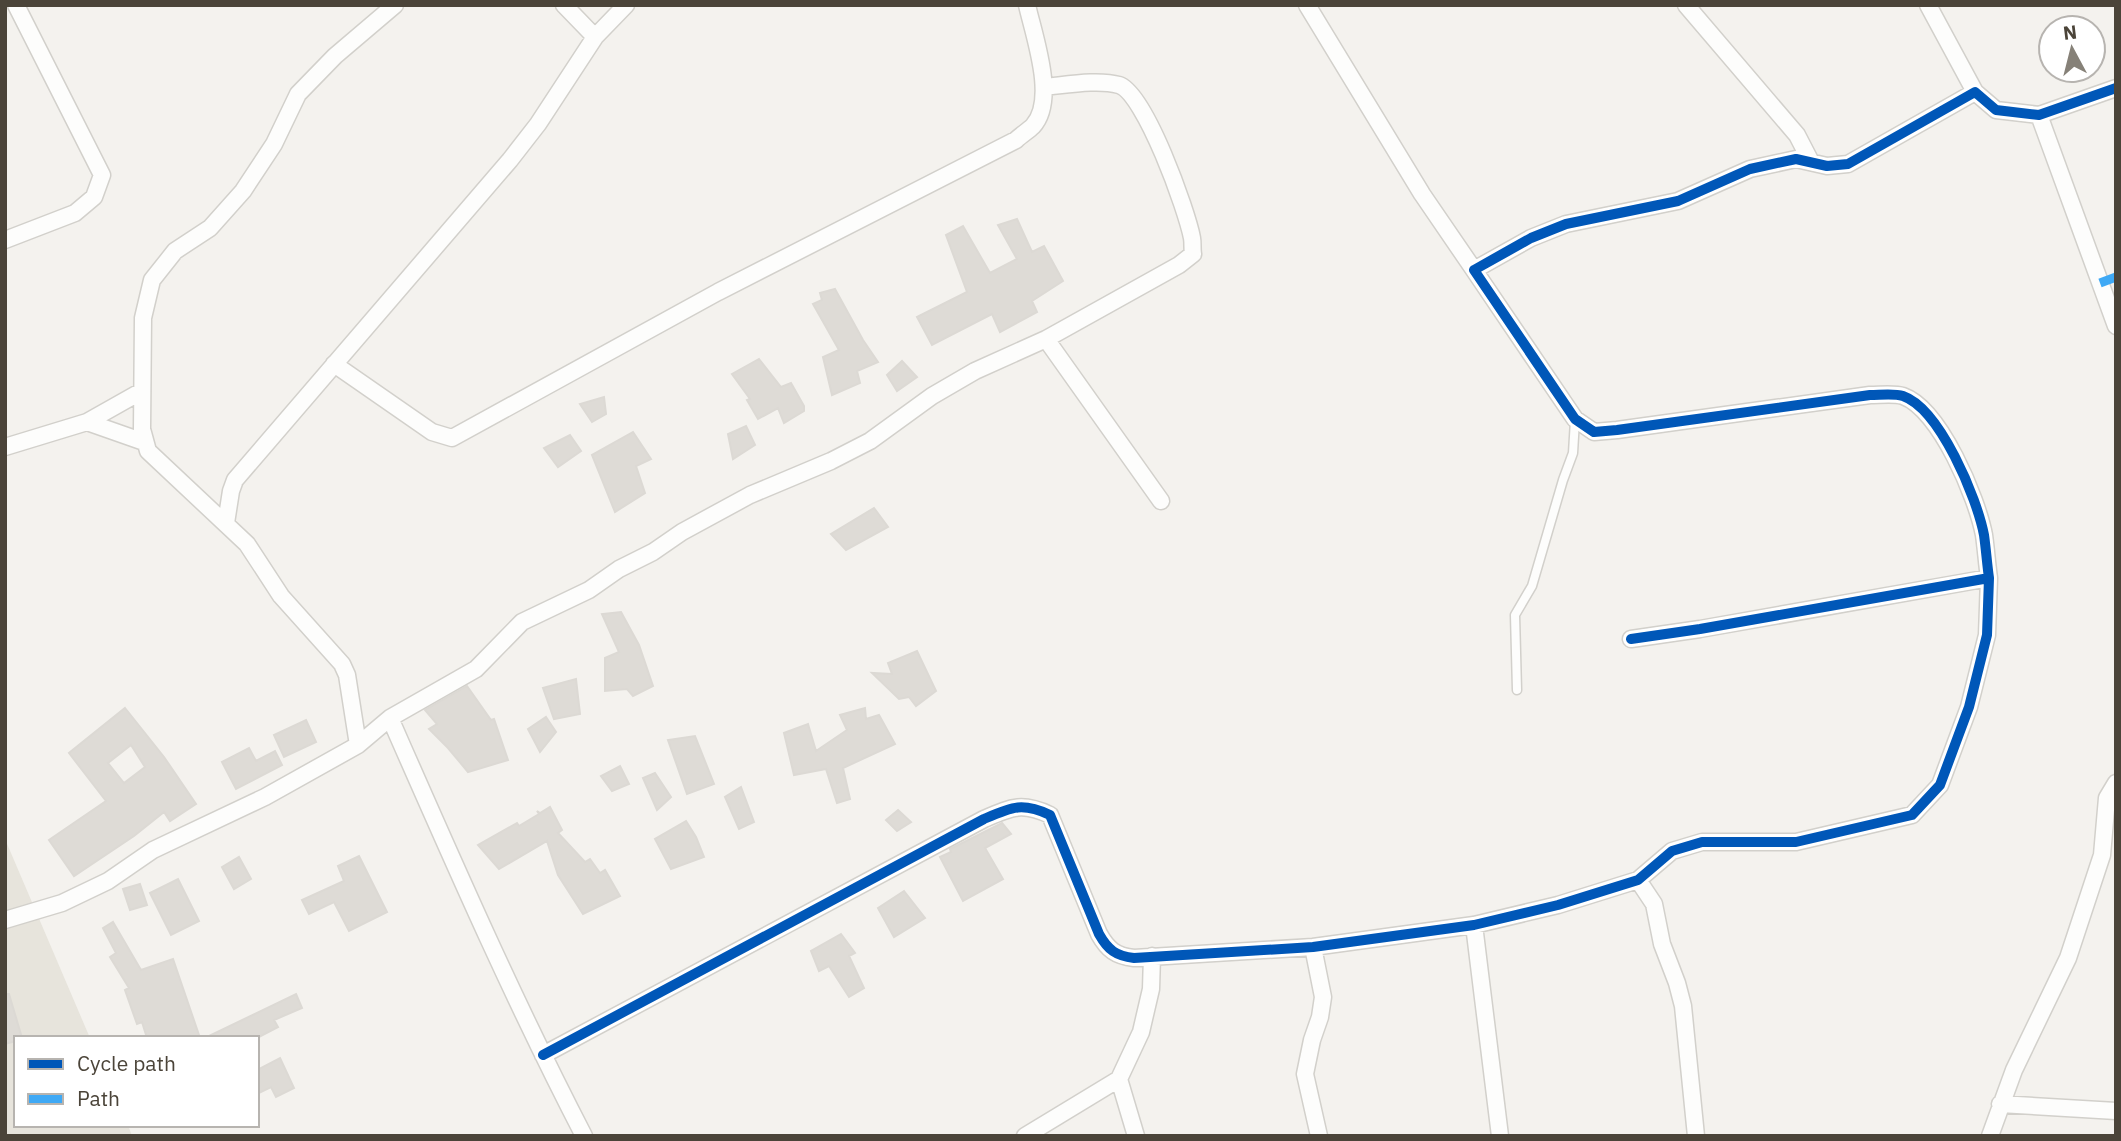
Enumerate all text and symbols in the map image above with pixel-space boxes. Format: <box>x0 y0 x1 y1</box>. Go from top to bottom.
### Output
north arrow <box>2037 14 2107 84</box>
text: N <box>2062 19 2078 45</box>
legend <box>14 1036 259 1127</box>
text: Cycle path <box>77 1049 176 1077</box>
text: Path <box>77 1084 120 1112</box>

